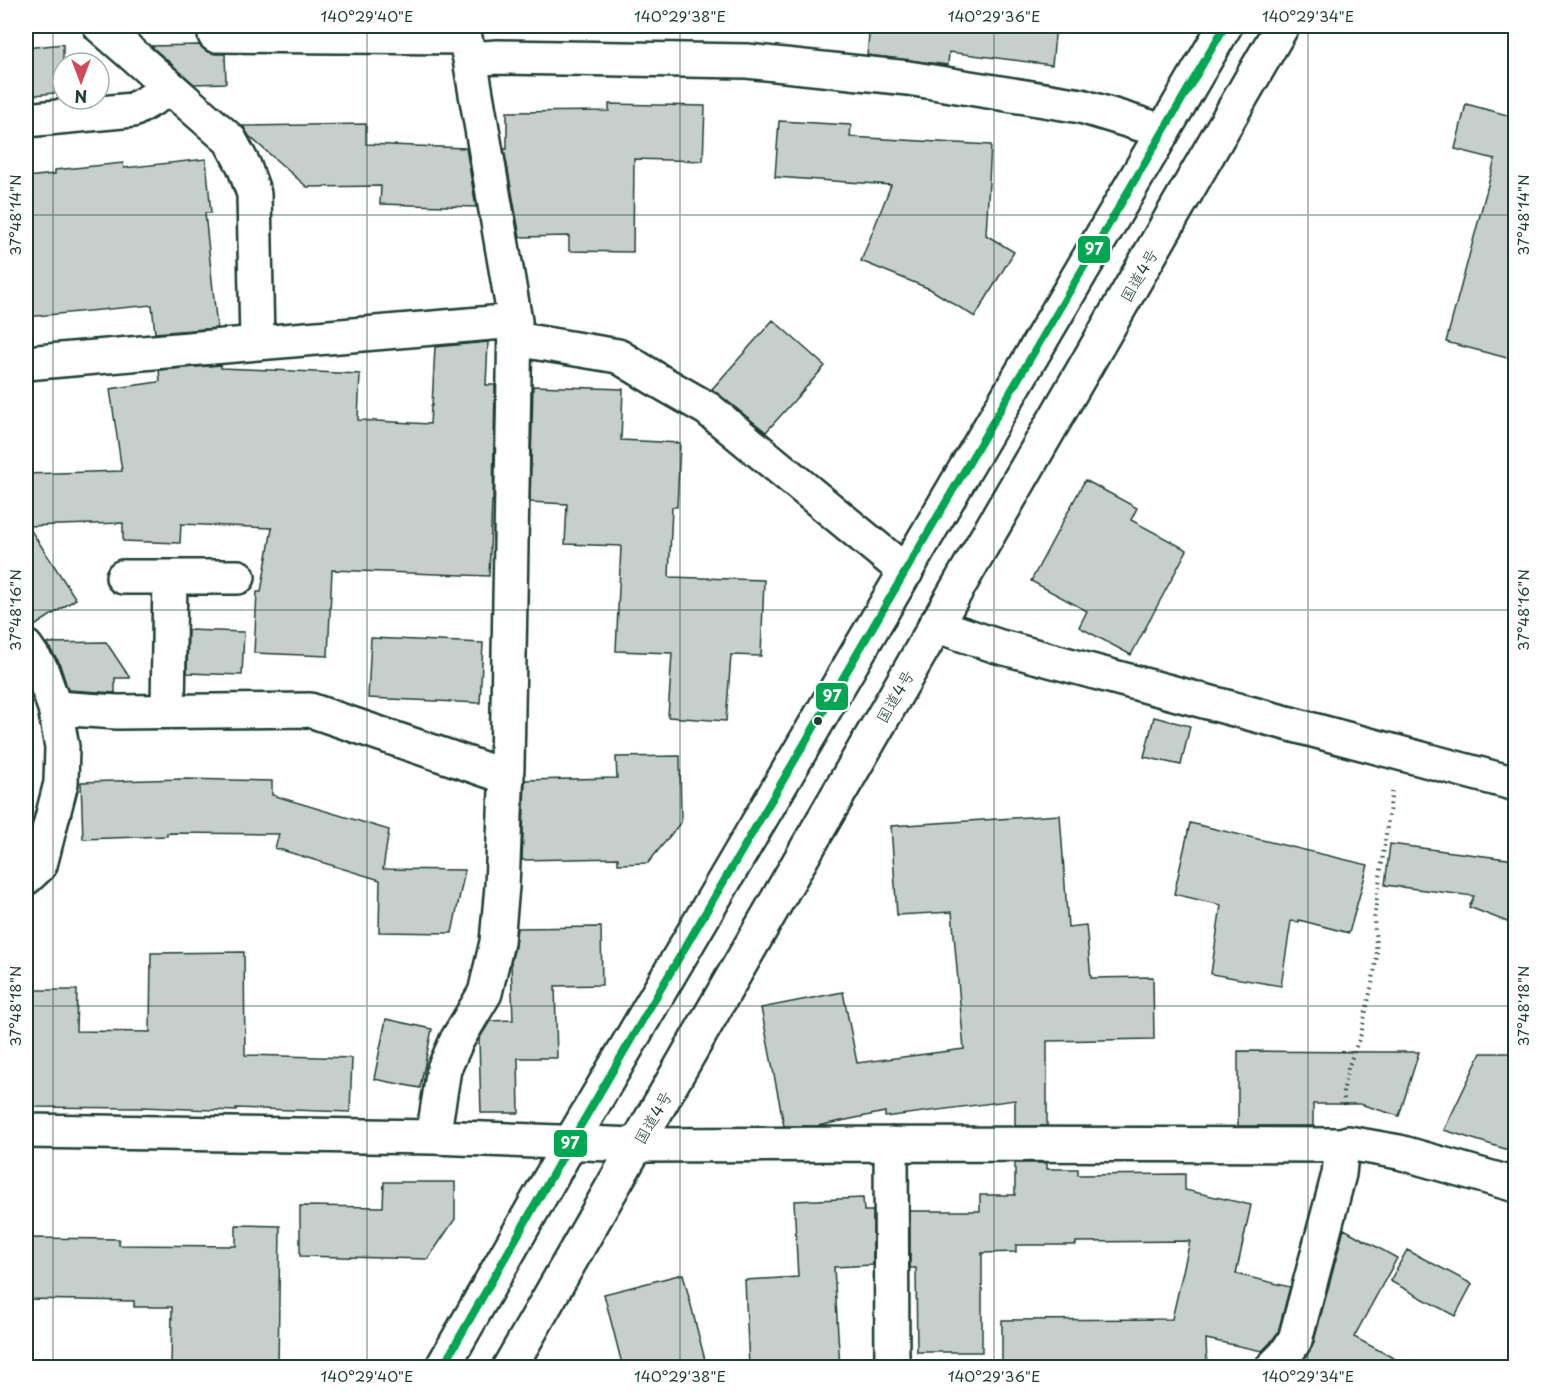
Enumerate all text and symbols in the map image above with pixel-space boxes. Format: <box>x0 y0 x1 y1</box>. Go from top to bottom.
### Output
text: 140°29'40"E <box>321 4 413 27</box>
text: 140°29'38"E <box>634 4 726 27</box>
text: 140°29'36"E <box>948 4 1040 27</box>
text: 140°29'34"E <box>1262 4 1354 27</box>
north arrow <box>51 51 111 111</box>
text: N <box>75 85 87 109</box>
text: 37°48'14"N <box>3 174 26 256</box>
text: 37°48'14"N <box>1511 174 1534 256</box>
line badge: 97 <box>1077 235 1111 264</box>
text: 97 <box>1085 236 1104 260</box>
street label: 国道4号 <box>1113 244 1163 306</box>
text: 37°48'16"N <box>3 569 26 651</box>
text: 37°48'16"N <box>1511 569 1534 651</box>
street label: 国道4号 <box>869 665 919 727</box>
line badge: 97 <box>815 682 849 711</box>
text: 97 <box>823 683 842 707</box>
unlabelled marker <box>812 715 824 727</box>
text: 37°48'18"N <box>3 965 26 1047</box>
text: 37°48'18"N <box>1511 965 1534 1047</box>
street label: 国道4号 <box>627 1086 677 1148</box>
line badge: 97 <box>553 1129 588 1158</box>
text: 97 <box>561 1130 580 1154</box>
text: 140°29'40"E <box>321 1364 413 1387</box>
text: 140°29'38"E <box>634 1364 726 1387</box>
text: 140°29'36"E <box>948 1364 1040 1387</box>
text: 140°29'34"E <box>1262 1364 1354 1387</box>

